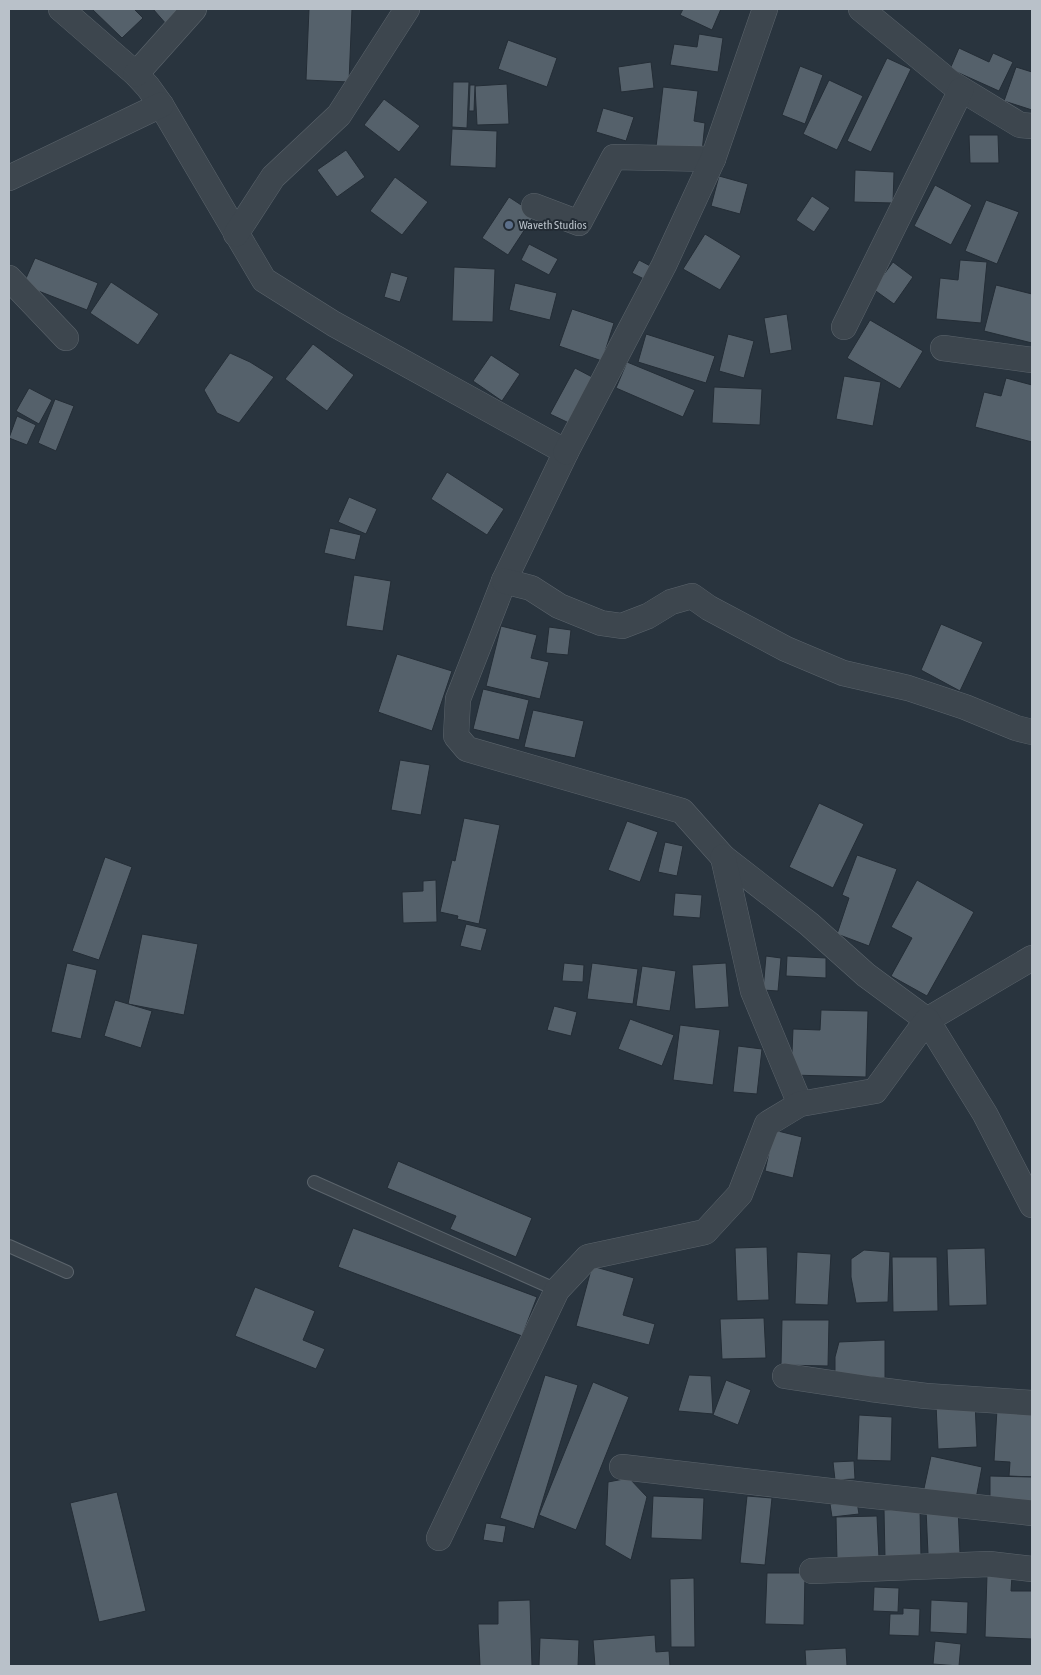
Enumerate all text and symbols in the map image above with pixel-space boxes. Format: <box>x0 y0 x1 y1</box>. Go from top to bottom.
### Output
place label: Waveth Studios <box>519 218 587 232</box>
marker: Waveth Studios <box>503 219 515 231</box>

